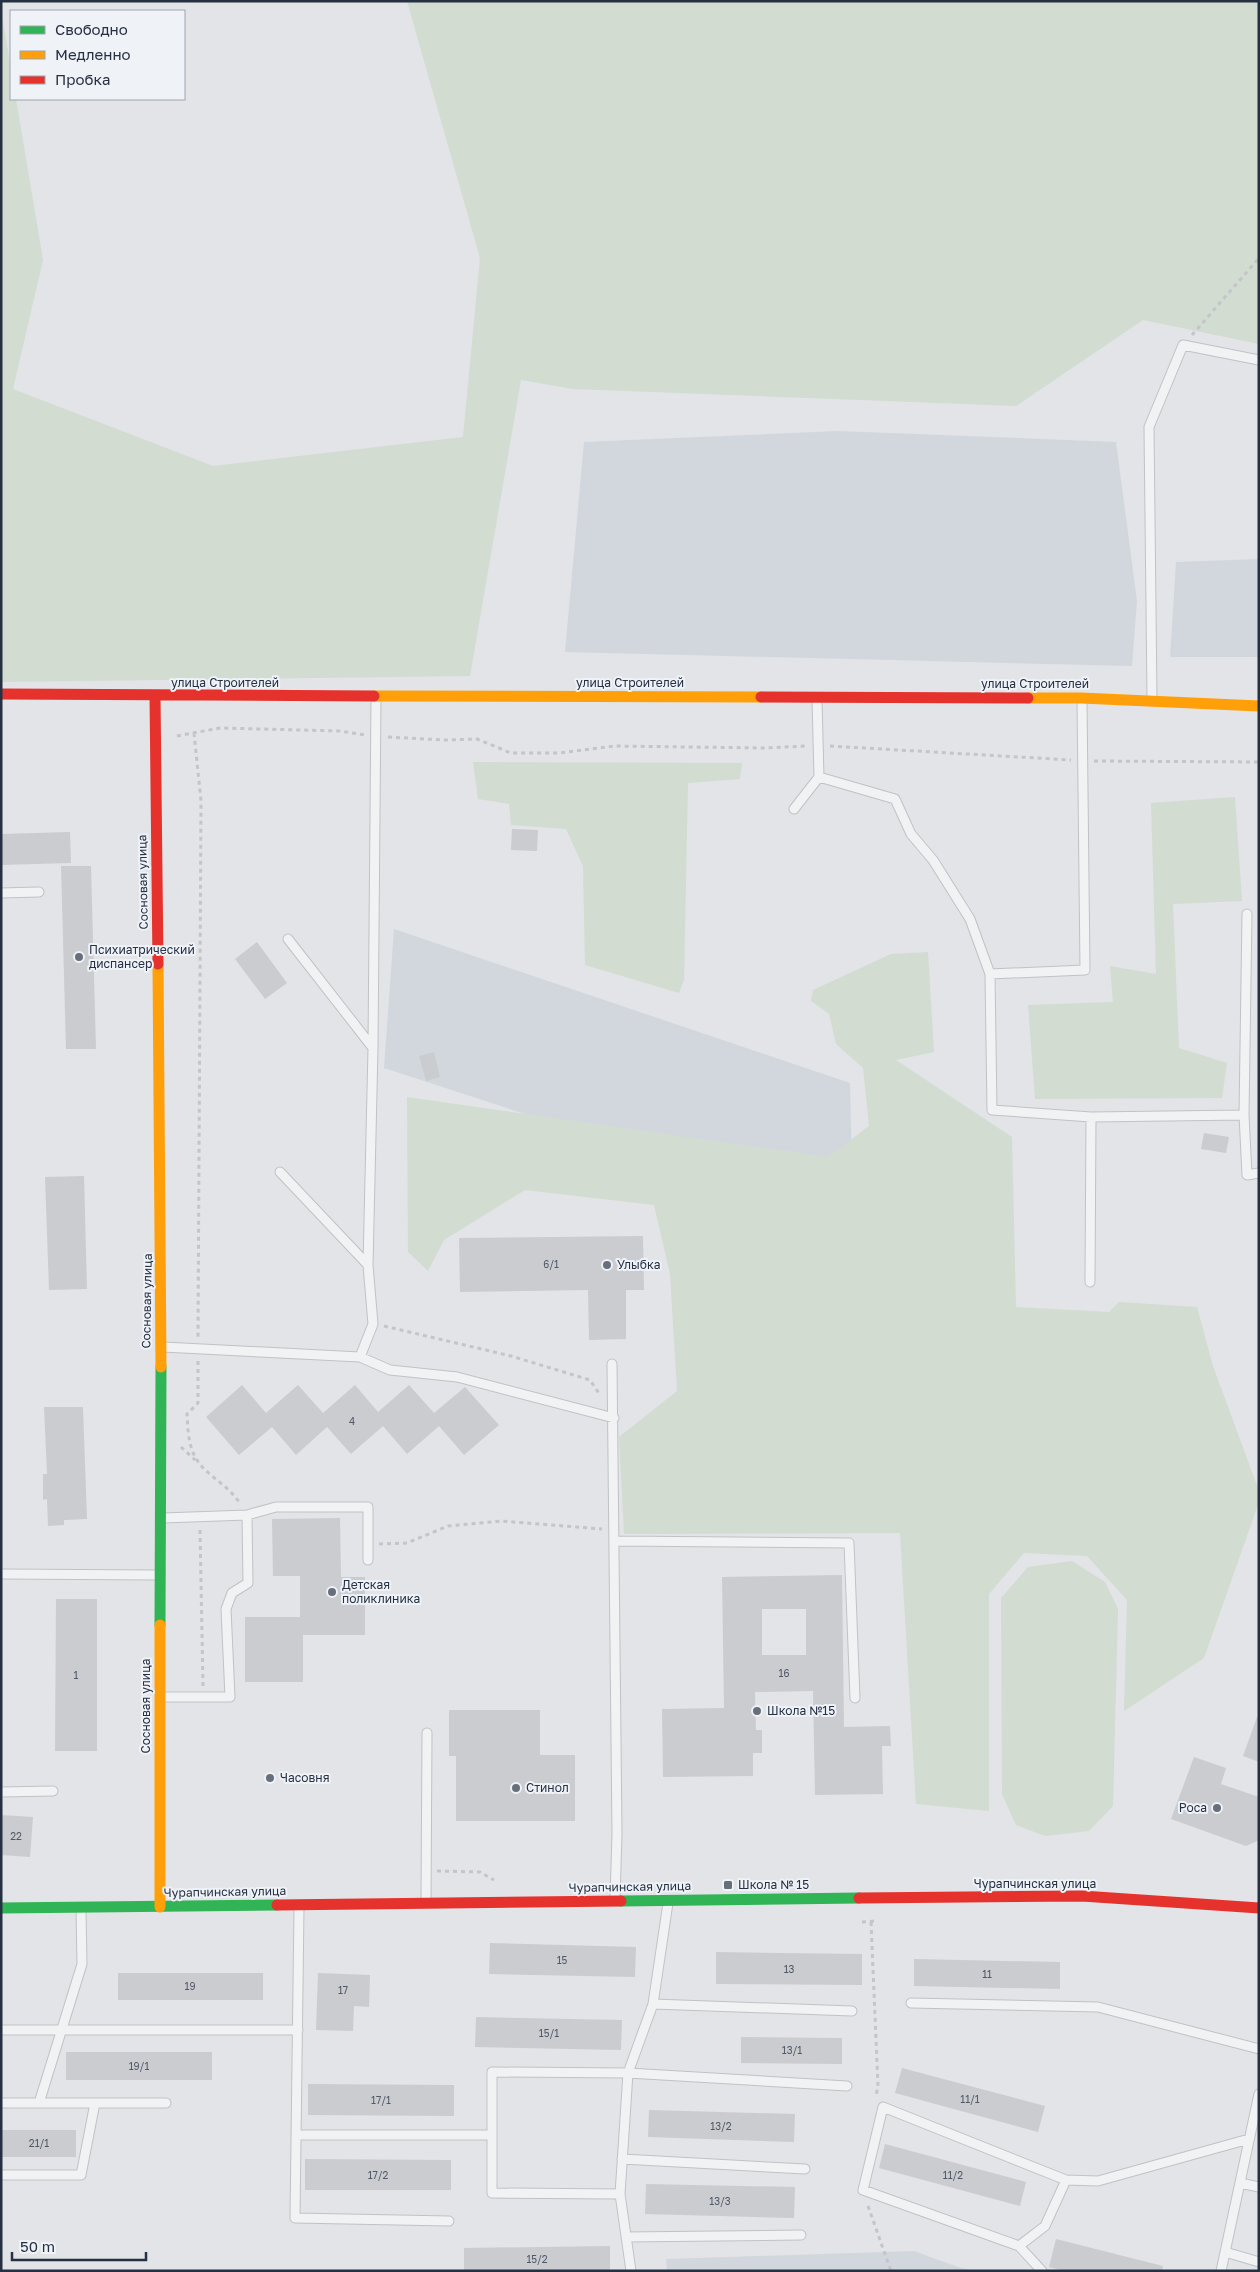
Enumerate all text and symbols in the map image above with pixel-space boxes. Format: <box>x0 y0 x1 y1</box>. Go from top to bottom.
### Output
legend <box>10 10 185 100</box>
text: Свободно <box>55 20 128 38</box>
text: Медленно <box>55 45 131 63</box>
text: Пробка <box>55 70 110 88</box>
street label: улица Строителей <box>171 675 279 690</box>
street label: улица Строителей <box>576 675 684 690</box>
street label: улица Строителей <box>981 676 1089 691</box>
street label: Сосновая улица <box>134 834 151 930</box>
place label: Психиатрический диспансер <box>89 942 195 971</box>
marker: Психиатрический диспансер <box>73 951 85 963</box>
street label: Сосновая улица <box>138 1253 155 1349</box>
place label: Улыбка <box>617 1257 661 1272</box>
house number: 6/1 <box>543 1258 559 1270</box>
marker: Улыбка <box>601 1259 613 1271</box>
house number: 4 <box>349 1415 355 1427</box>
place label: Детская поликлиника <box>342 1577 420 1606</box>
marker: Детская поликлиника <box>326 1586 338 1598</box>
street label: Сосновая улица <box>138 1659 153 1753</box>
house number: 16 <box>779 1667 789 1679</box>
house number: 1 <box>74 1669 79 1681</box>
place label: Школа №15 <box>767 1703 835 1718</box>
marker: Школа №15 <box>751 1705 763 1717</box>
place label: Часовня <box>280 1770 330 1785</box>
marker: Часовня <box>264 1772 276 1784</box>
place label: Стинол <box>526 1780 569 1795</box>
marker: Стинол <box>510 1782 522 1794</box>
place label: Роса <box>1179 1800 1207 1815</box>
marker: Роса <box>1211 1802 1223 1814</box>
house number: 22 <box>10 1830 22 1842</box>
street label: Чурапчинская улица <box>974 1876 1096 1891</box>
place label: Школа № 15 <box>738 1877 809 1892</box>
street label: Чурапчинская улица <box>569 1878 691 1895</box>
marker: Школа № 15 <box>722 1879 734 1891</box>
street label: Чурапчинская улица <box>164 1883 286 1900</box>
house number: 15 <box>557 1954 568 1966</box>
house number: 13 <box>784 1963 794 1975</box>
house number: 11 <box>982 1968 992 1980</box>
house number: 19 <box>185 1980 195 1992</box>
house number: 17 <box>338 1984 348 1996</box>
house number: 15/1 <box>539 2027 559 2039</box>
house number: 13/1 <box>782 2044 802 2056</box>
house number: 19/1 <box>129 2060 149 2072</box>
house number: 11/1 <box>960 2093 980 2105</box>
house number: 17/1 <box>371 2094 391 2106</box>
house number: 13/2 <box>710 2120 732 2132</box>
house number: 21/1 <box>29 2137 49 2149</box>
house number: 17/2 <box>368 2169 389 2181</box>
house number: 11/2 <box>943 2169 963 2181</box>
house number: 13/3 <box>709 2195 731 2207</box>
scale bar <box>12 2230 146 2262</box>
text: 50 m <box>20 2237 55 2255</box>
house number: 15/2 <box>526 2253 548 2265</box>

